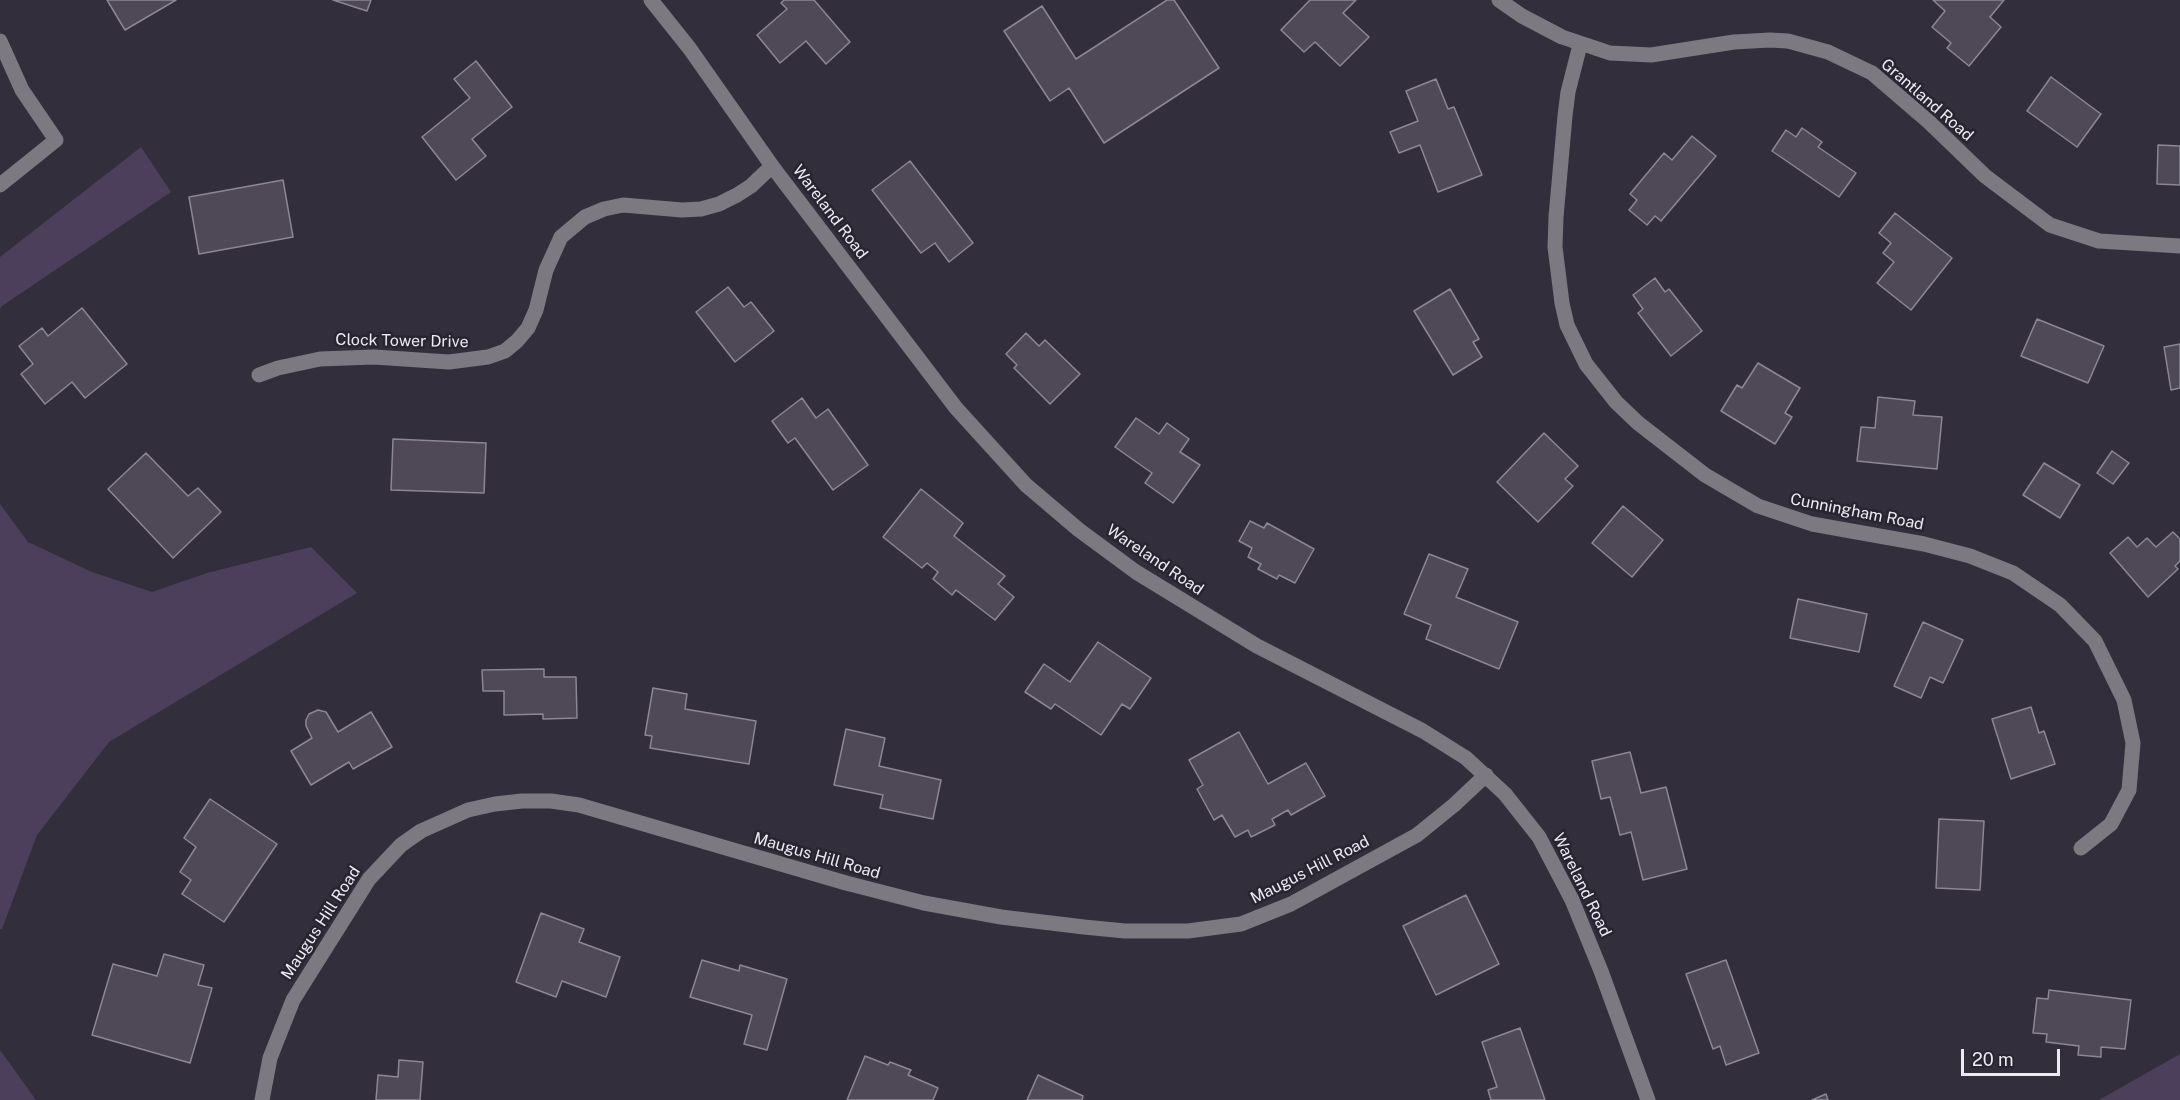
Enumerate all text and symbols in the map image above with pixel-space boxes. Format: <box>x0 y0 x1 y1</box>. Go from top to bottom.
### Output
street label: Grantland Road <box>1877 55 1977 145</box>
street label: Wareland Road <box>788 161 872 263</box>
street label: Clock Tower Drive <box>335 330 469 352</box>
street label: Cunningham Road <box>1789 490 1925 534</box>
street label: Wareland Road <box>1103 521 1207 599</box>
street label: Maugus Hill Road <box>751 829 883 883</box>
street label: Wareland Road <box>1549 830 1615 940</box>
street label: Maugus Hill Road <box>1247 832 1373 908</box>
street label: Maugus Hill Road <box>277 863 365 983</box>
scale bar <box>1964 1037 2063 1075</box>
text: 20 m <box>1972 1049 2014 1070</box>

